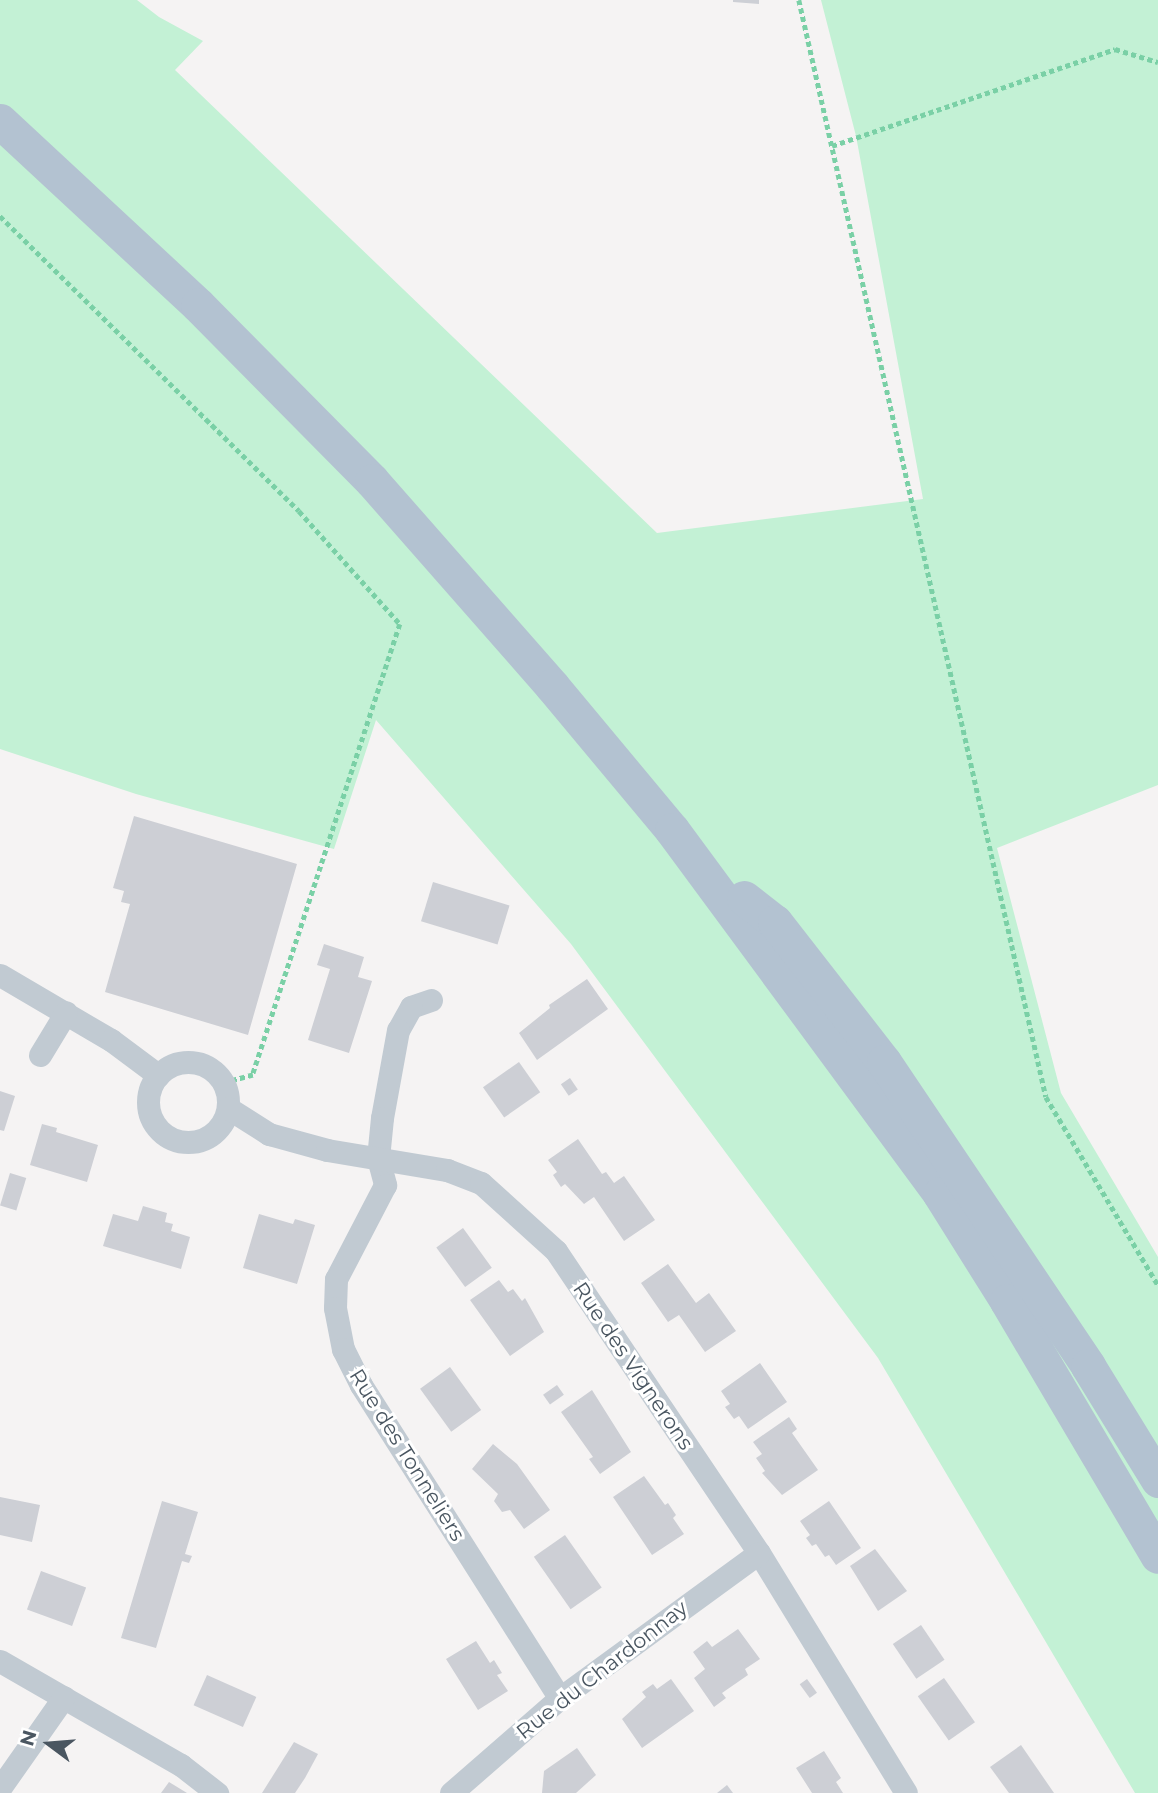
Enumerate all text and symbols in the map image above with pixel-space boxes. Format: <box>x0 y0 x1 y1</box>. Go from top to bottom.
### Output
street label: Rue des Vignerons <box>567 1277 699 1455</box>
street label: Rue des Tonneliers <box>344 1364 470 1546</box>
street label: Rue du Chardonnay <box>511 1595 693 1745</box>
north arrow <box>14 1709 84 1779</box>
text: N <box>15 1728 42 1749</box>

